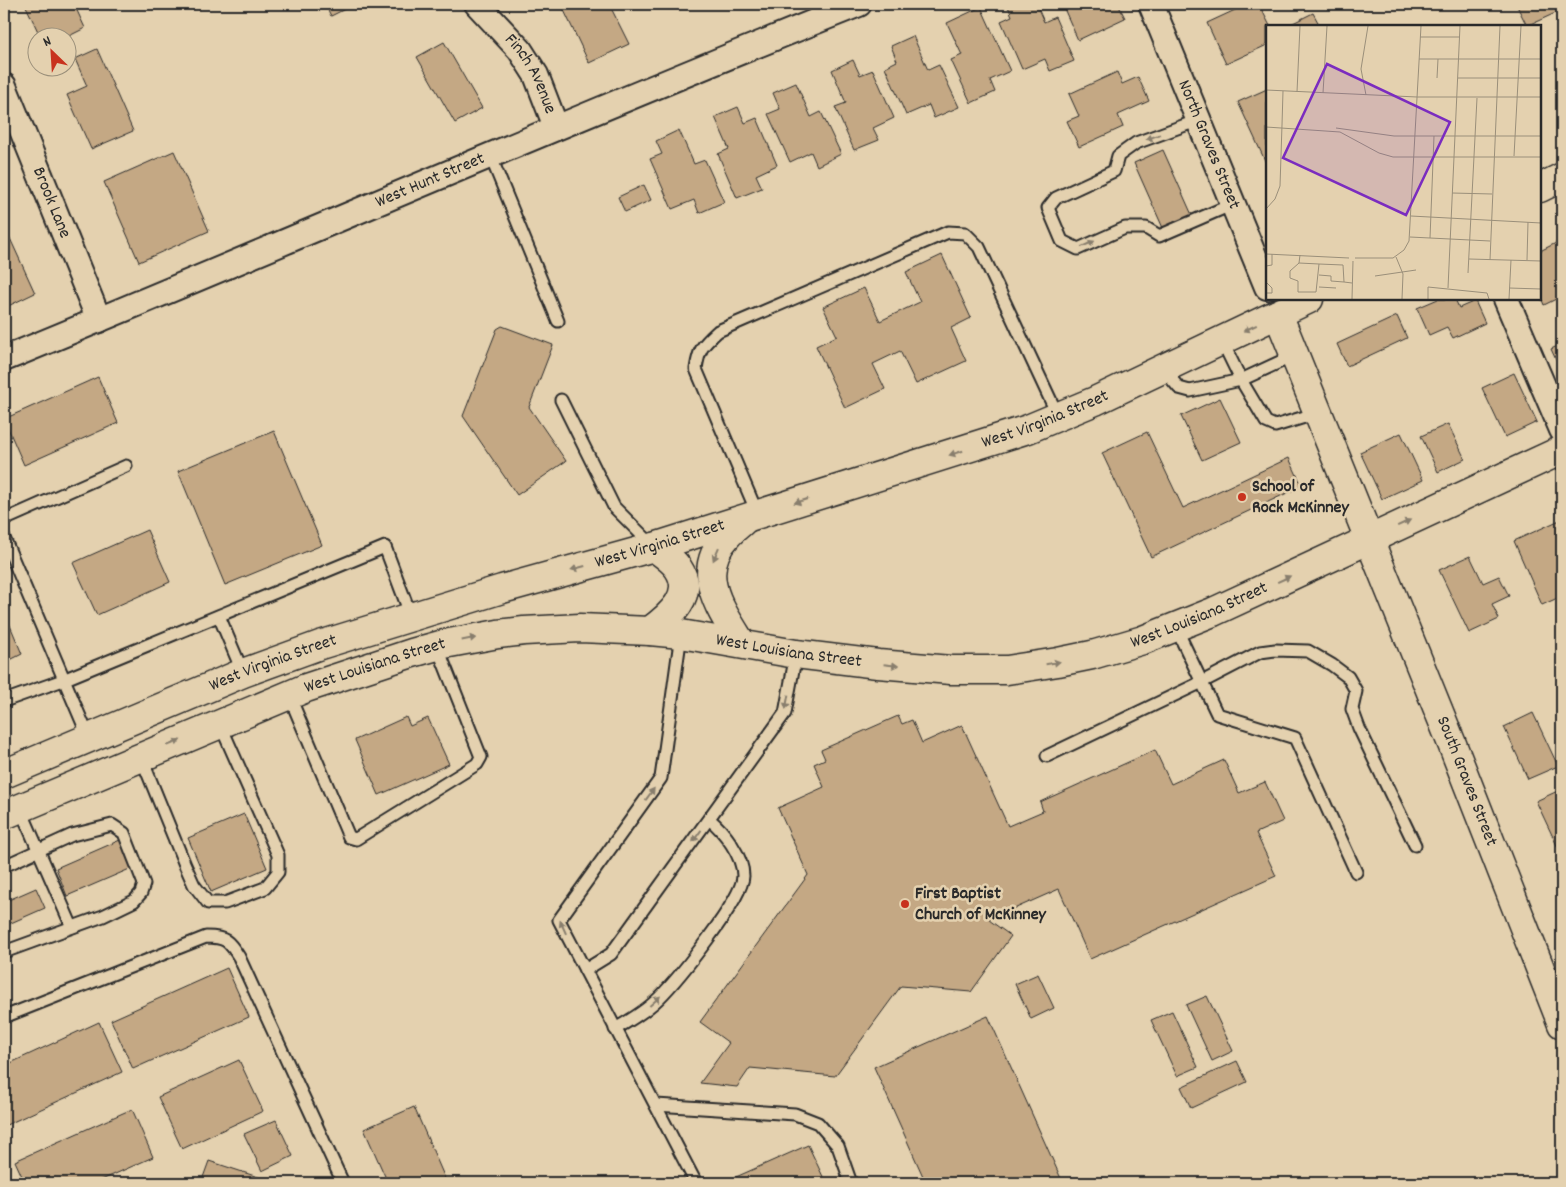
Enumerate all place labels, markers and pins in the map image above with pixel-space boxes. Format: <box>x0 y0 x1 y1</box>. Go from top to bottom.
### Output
place label: School of Rock McKinney <box>1252 475 1349 521</box>
marker: School of Rock McKinney <box>1236 491 1248 503</box>
place label: First Baptist Church of McKinney <box>915 882 1047 928</box>
marker: First Baptist Church of McKinney <box>899 898 911 910</box>

